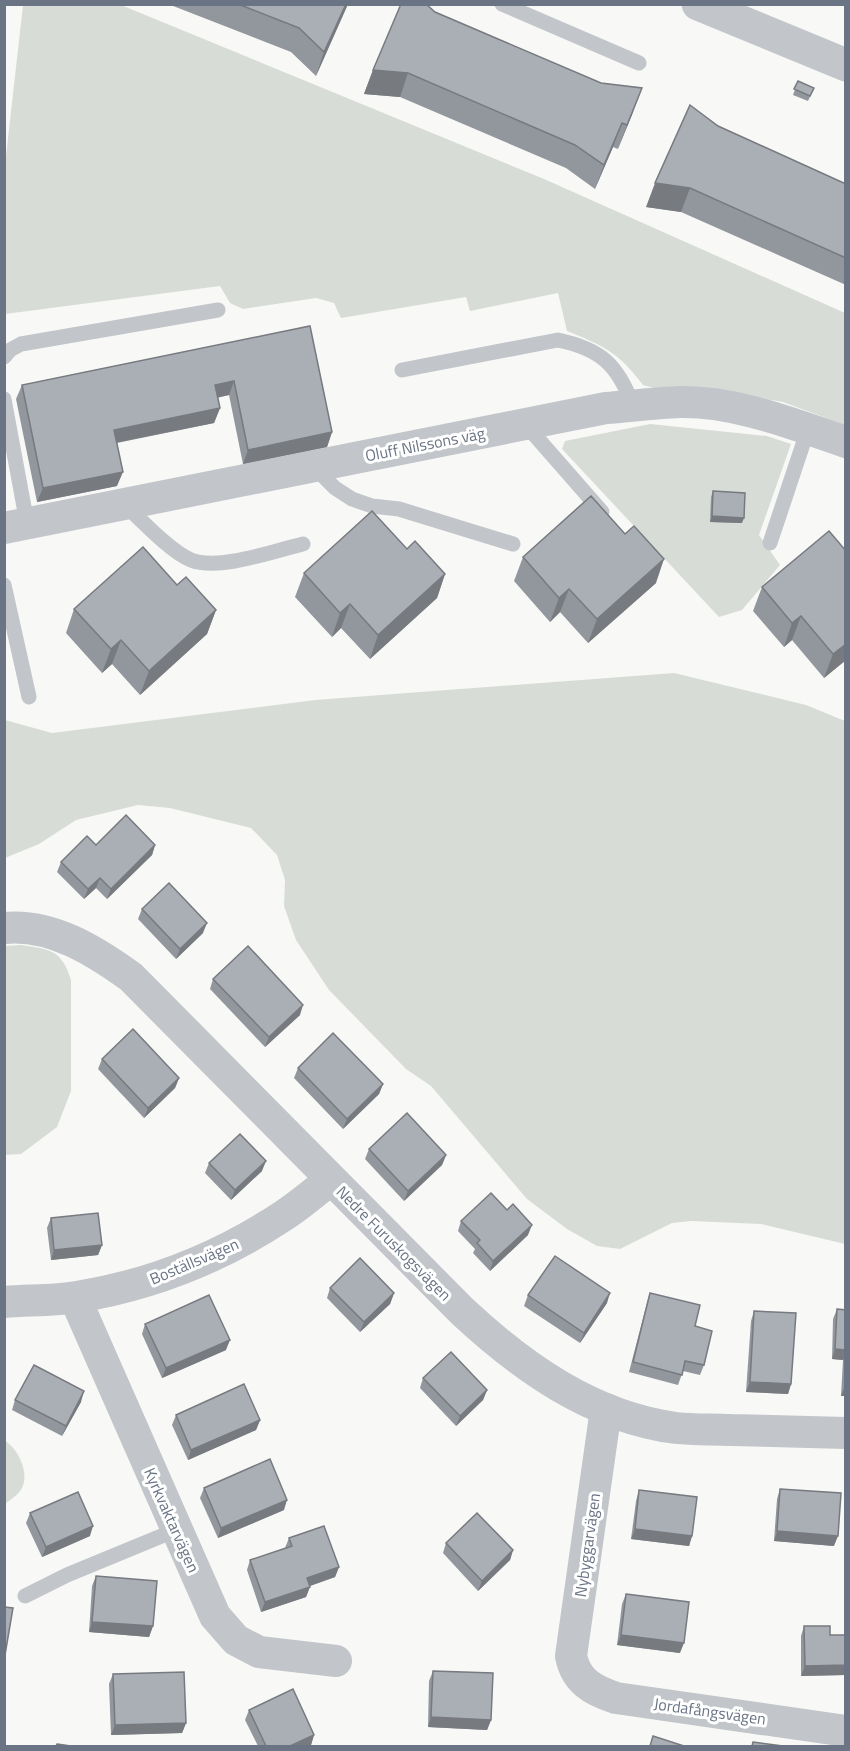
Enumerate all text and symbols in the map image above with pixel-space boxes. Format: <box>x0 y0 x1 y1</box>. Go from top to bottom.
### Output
street label: Oluff Nilssons väg <box>363 421 487 467</box>
street label: Nedre Furuskogsvägen <box>331 1180 457 1306</box>
street label: Boställsvägen <box>146 1231 242 1291</box>
street label: Kyrkvaktarvägen <box>138 1464 206 1576</box>
street label: Nybyggarvägen <box>568 1491 606 1599</box>
street label: Jordafångsvägen <box>653 1691 767 1731</box>

